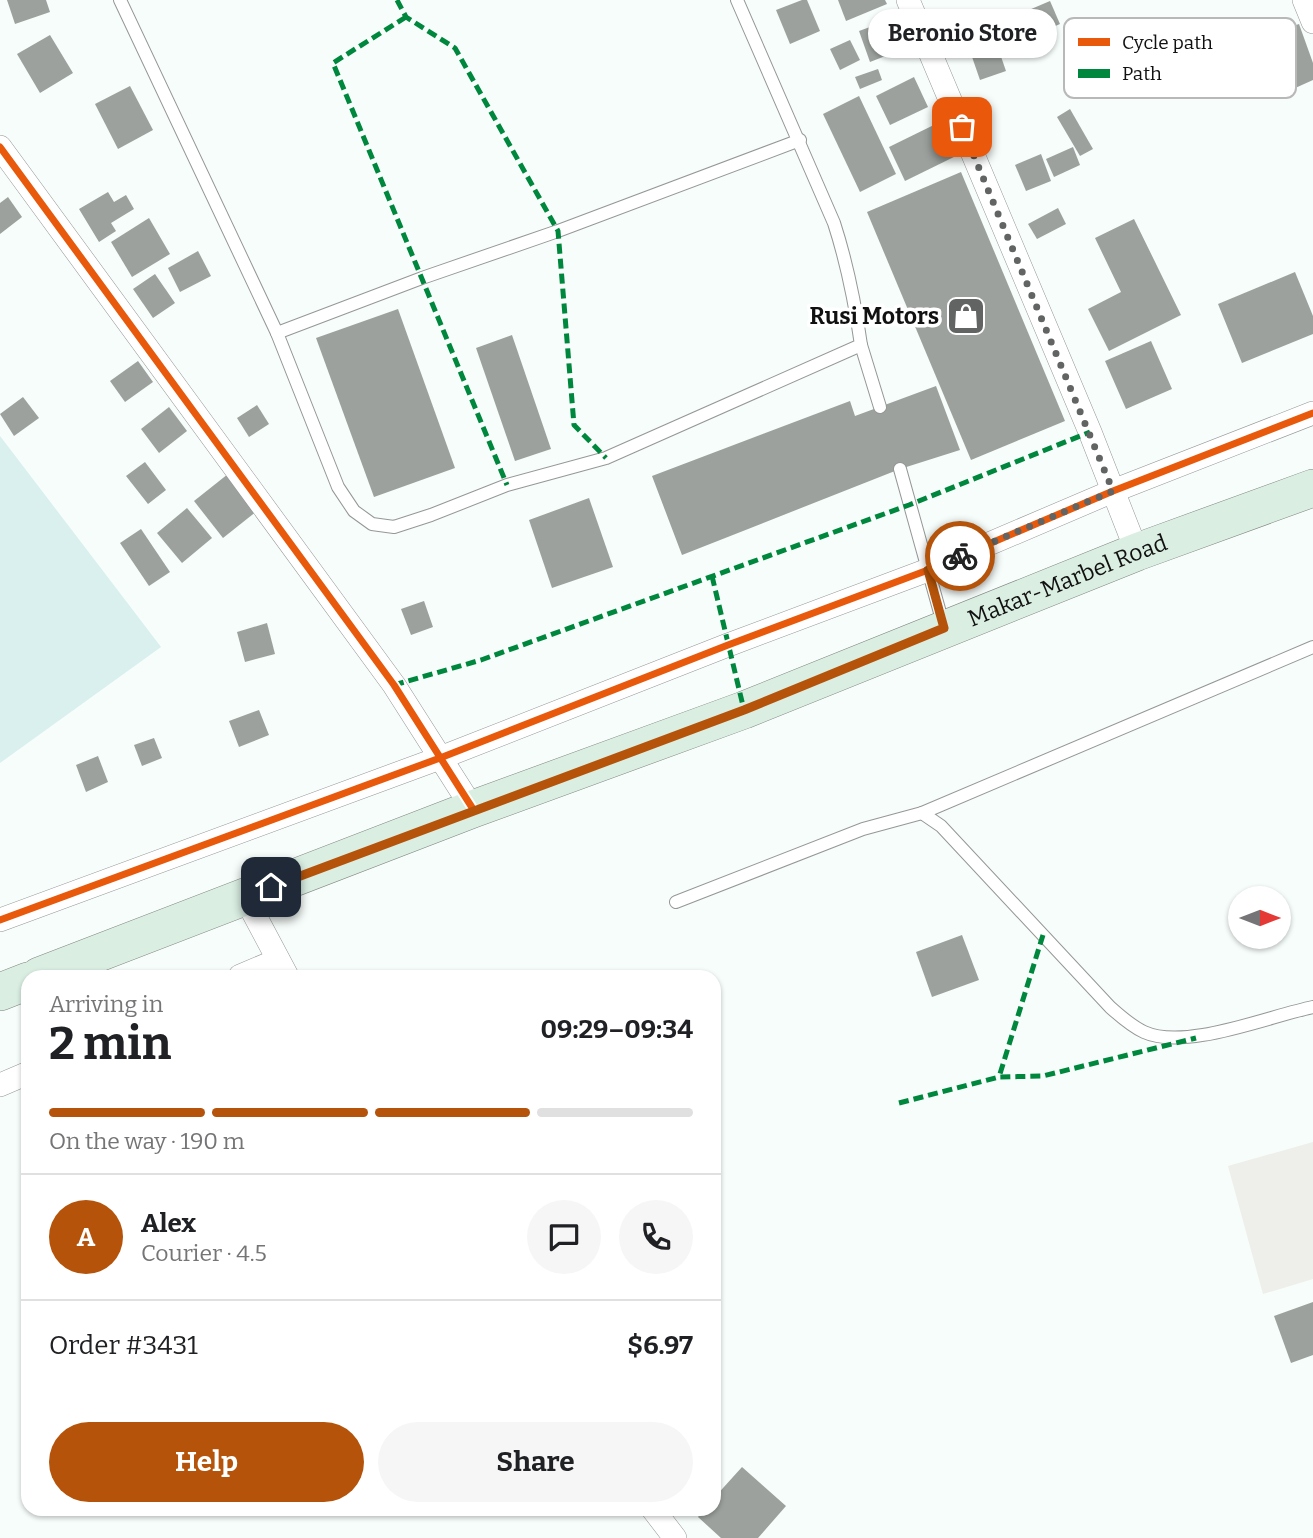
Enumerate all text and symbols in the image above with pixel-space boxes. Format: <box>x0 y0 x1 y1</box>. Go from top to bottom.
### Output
callout: Beronio Store <box>867 8 1056 57</box>
legend <box>1064 18 1296 98</box>
text: Beronio Store <box>888 19 1037 47</box>
text: Cycle path <box>1122 31 1213 54</box>
text: Path <box>1122 62 1162 85</box>
pin <box>932 97 992 157</box>
icon: bag <box>943 108 981 146</box>
shop icon: Rusi Motors <box>945 295 987 337</box>
place label: Rusi Motors <box>810 302 939 330</box>
courier <box>925 521 995 591</box>
street label: Makar-Marbel Road <box>964 528 1171 633</box>
icon: bike <box>941 537 979 575</box>
pin <box>241 857 301 917</box>
icon: home <box>252 868 290 906</box>
north arrow <box>1228 886 1292 948</box>
map controls <box>1228 886 1291 949</box>
text: Arriving in <box>49 990 163 1018</box>
text: 09:29–09:34 <box>541 1014 693 1045</box>
text: 2 min <box>49 1016 171 1071</box>
text: On the way · 190 m <box>49 1127 245 1155</box>
button: chat <box>527 1200 601 1274</box>
button: phone <box>619 1200 693 1274</box>
text: Alex <box>141 1208 196 1239</box>
text: A <box>77 1222 95 1253</box>
text: Courier · 4.5 <box>141 1239 267 1267</box>
text: Order #3431 <box>49 1330 198 1361</box>
text: $6.97 <box>627 1330 693 1361</box>
button: Help <box>49 1422 364 1502</box>
button: Share <box>378 1422 693 1502</box>

